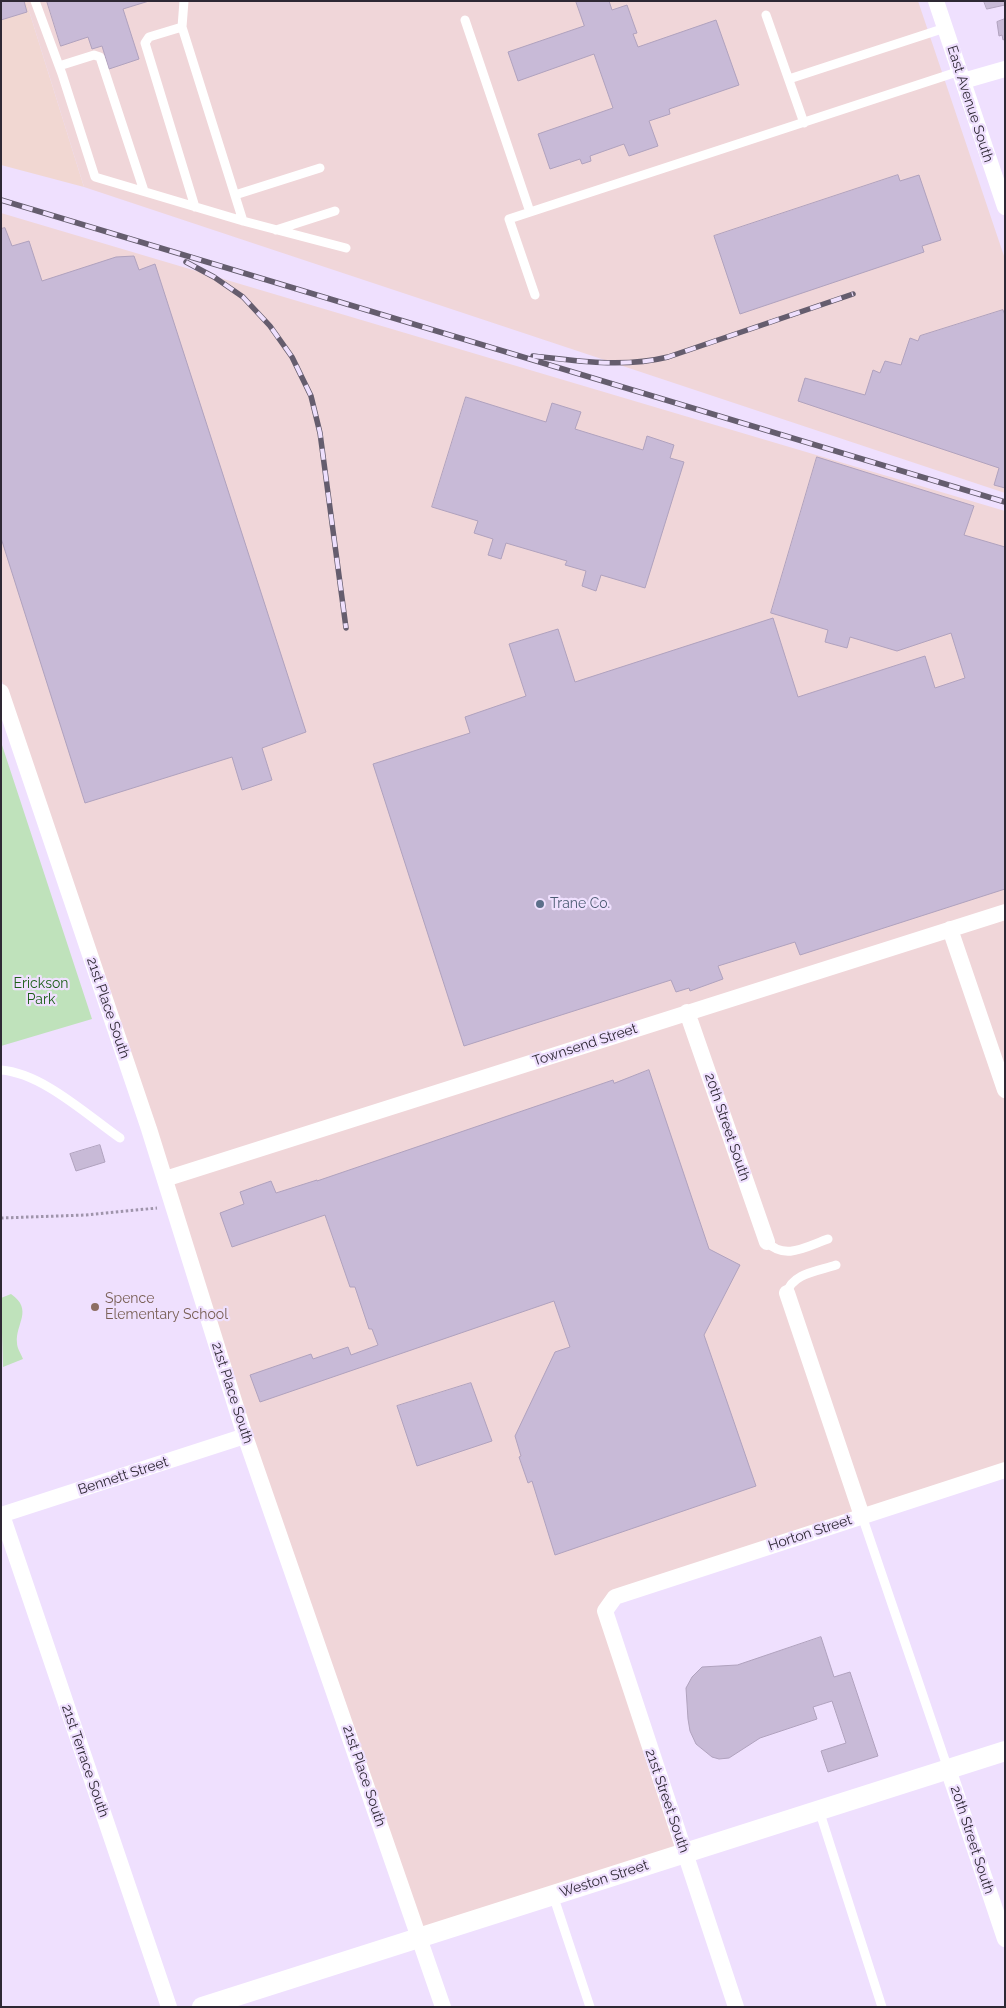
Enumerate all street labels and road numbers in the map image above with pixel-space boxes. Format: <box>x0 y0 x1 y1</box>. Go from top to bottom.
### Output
street label: East Avenue South <box>943 43 997 165</box>
street label: 21st Place South <box>83 955 133 1061</box>
street label: Townsend Street <box>531 1020 639 1070</box>
street label: 20th Street South <box>701 1071 753 1183</box>
street label: 21st Place South <box>208 1340 256 1446</box>
street label: Bennett Street <box>76 1454 170 1498</box>
street label: Horton Street <box>766 1512 854 1554</box>
street label: 21st Terrace South <box>58 1702 112 1820</box>
street label: 21st Place South <box>339 1723 389 1829</box>
street label: 21st Street South <box>641 1747 693 1855</box>
street label: 20th Street South <box>947 1784 997 1896</box>
street label: Weston Street <box>558 1857 650 1901</box>

